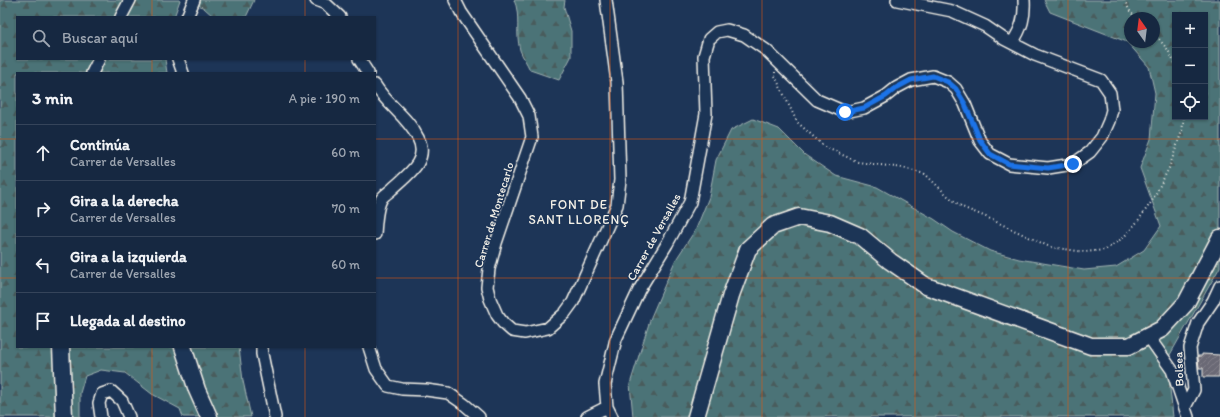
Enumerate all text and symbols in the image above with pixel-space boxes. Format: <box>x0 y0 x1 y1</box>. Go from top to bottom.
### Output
north arrow <box>1124 12 1160 48</box>
map controls <box>1172 12 1208 120</box>
button: + <box>1172 12 1208 48</box>
search box <box>16 16 376 60</box>
icon: search <box>30 27 52 49</box>
text: Buscar aquí <box>62 29 138 47</box>
button: − <box>1172 48 1208 84</box>
button: locate <box>1172 84 1208 120</box>
text: 3 min <box>32 88 73 108</box>
text: A pie · 190 m <box>289 91 360 106</box>
route start <box>836 103 854 121</box>
text: Continúa <box>70 136 130 154</box>
icon: ahead <box>32 142 54 164</box>
text: 60 m <box>331 145 360 160</box>
text: Carrer de Versalles <box>70 154 176 169</box>
route end <box>1064 155 1082 173</box>
street label: Carrer de Montecarlo <box>471 161 517 269</box>
street label: Carrer de Versalles <box>624 191 684 283</box>
text: Gira a la derecha <box>70 192 179 210</box>
district label: FONT DE SANT LLORENÇ <box>528 197 630 227</box>
icon: right <box>32 198 54 220</box>
text: 70 m <box>332 201 360 216</box>
text: Carrer de Versalles <box>70 210 176 225</box>
text: Gira a la izquierda <box>70 248 187 266</box>
icon: left <box>32 254 54 276</box>
text: 60 m <box>331 257 360 272</box>
text: Carrer de Versalles <box>70 266 176 281</box>
icon: arrive <box>32 310 54 332</box>
text: Llegada al destino <box>70 312 186 330</box>
street label: Bolsea <box>1171 351 1187 387</box>

